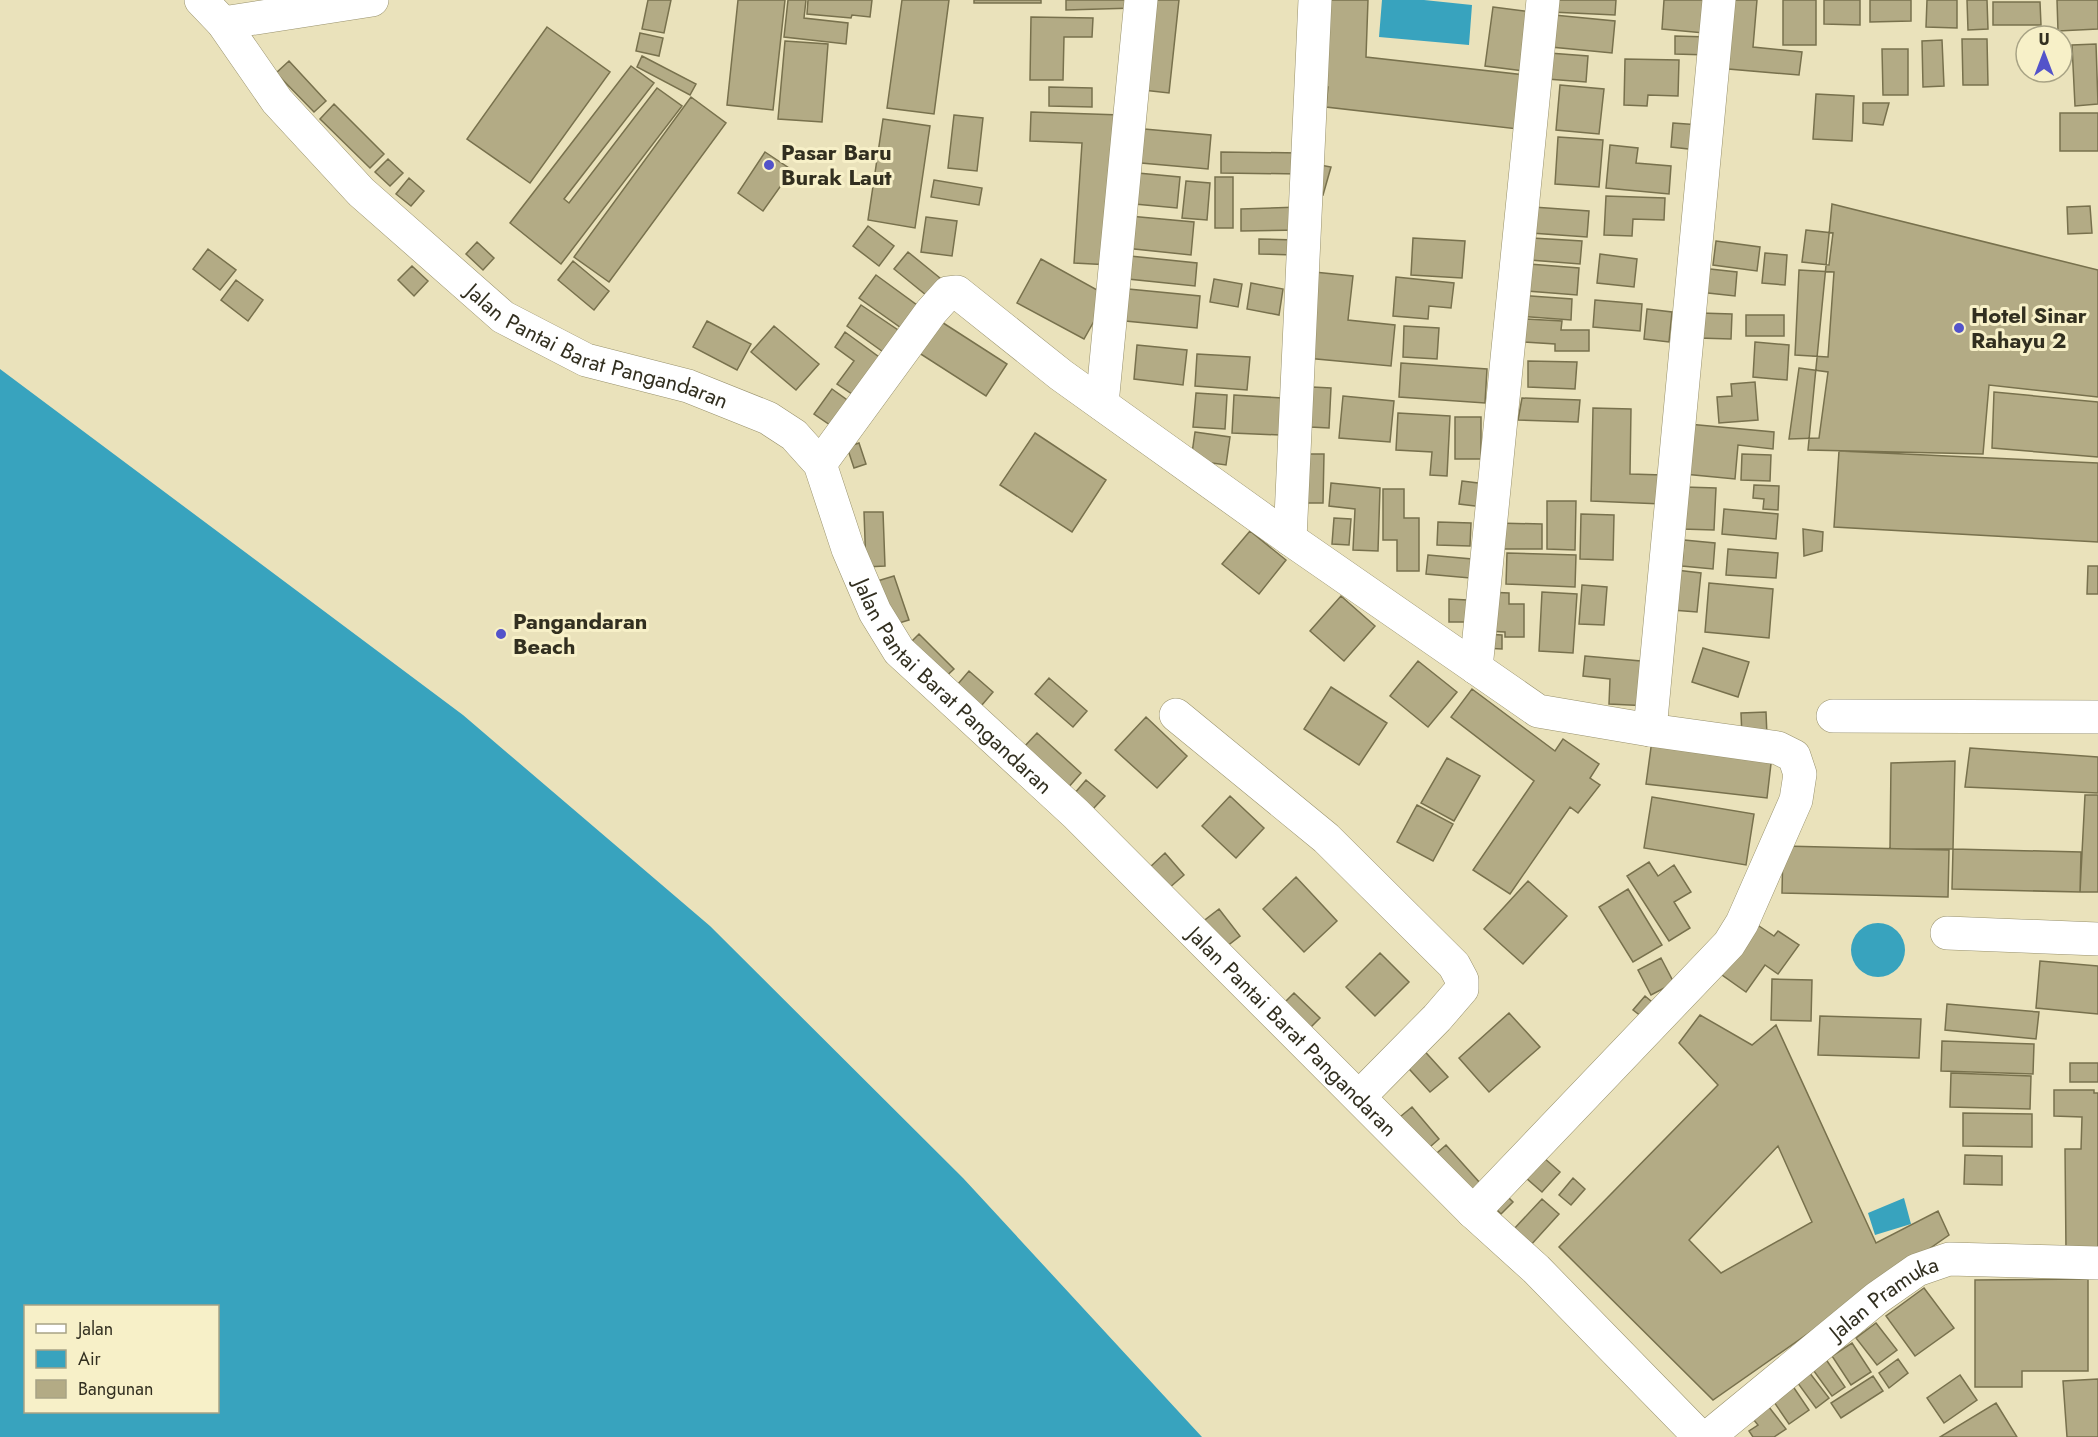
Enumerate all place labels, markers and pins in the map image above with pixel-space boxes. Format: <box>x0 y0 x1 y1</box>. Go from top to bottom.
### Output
place label: Pasar Baru Burak Laut <box>781 136 892 193</box>
marker: Pasar Baru Burak Laut <box>762 158 776 172</box>
place label: Hotel Sinar Rahayu 2 <box>1971 299 2087 356</box>
marker: Hotel Sinar Rahayu 2 <box>1952 321 1966 335</box>
place label: Pangandaran Beach <box>513 605 647 662</box>
marker: Pangandaran Beach <box>494 627 508 641</box>

